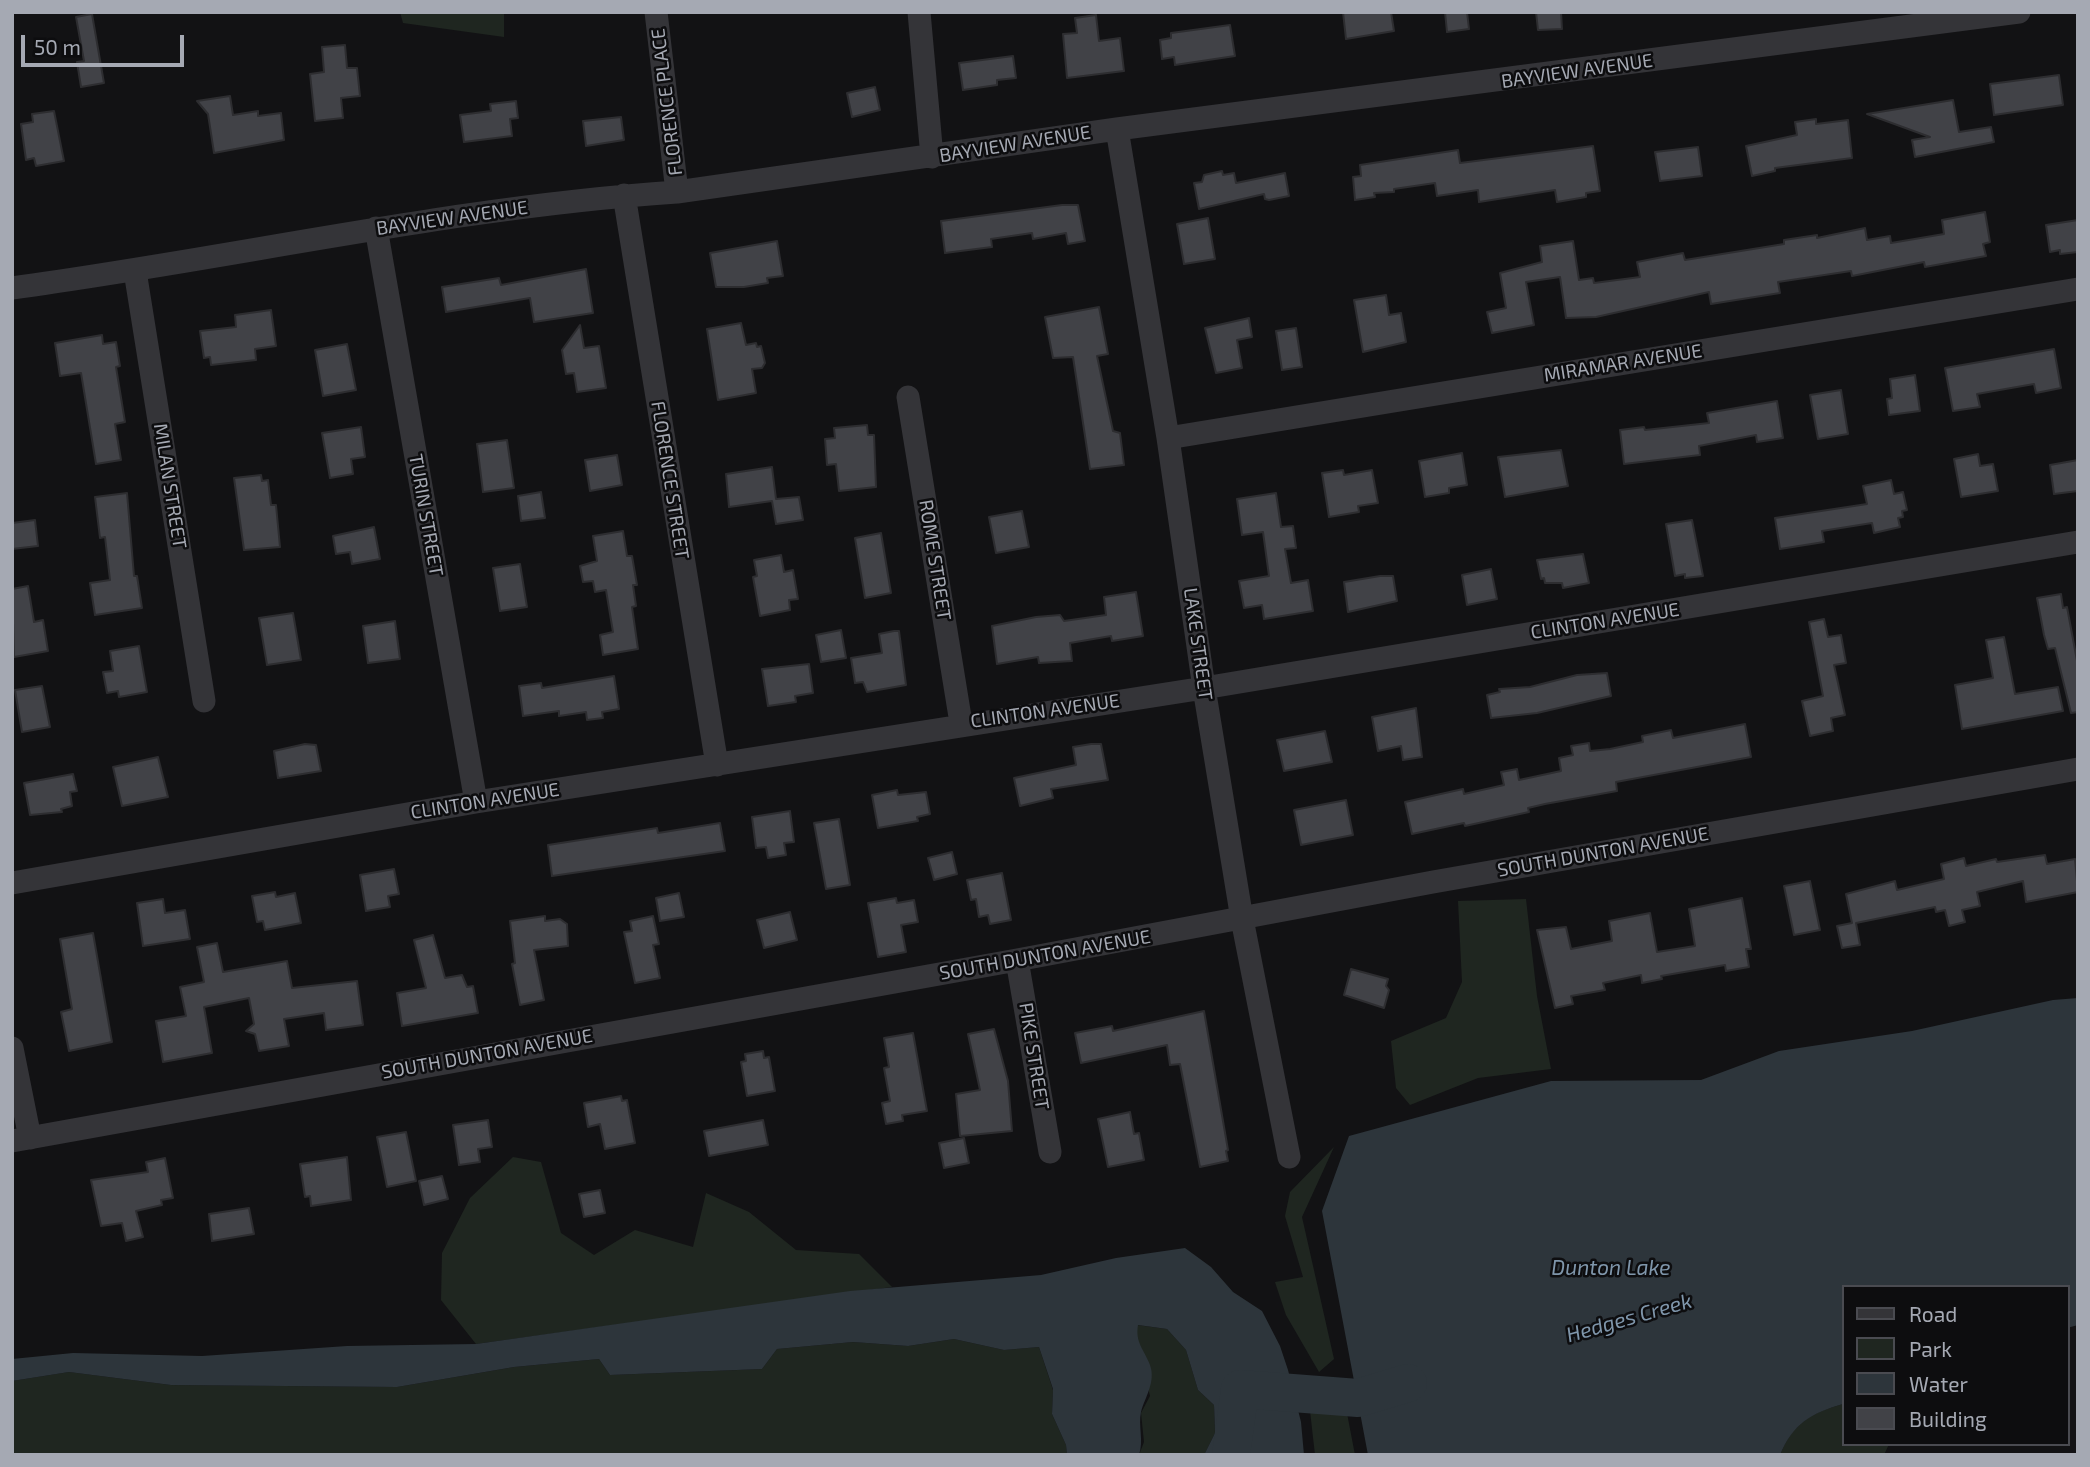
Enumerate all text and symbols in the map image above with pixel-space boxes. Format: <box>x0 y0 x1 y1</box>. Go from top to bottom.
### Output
scale bar <box>24 21 187 65</box>
street label: FLORENCE PLACE <box>647 27 687 177</box>
text: 50 m <box>34 34 81 59</box>
street label: BAYVIEW AVENUE <box>1500 49 1654 93</box>
street label: BAYVIEW AVENUE <box>938 121 1092 167</box>
street label: BAYVIEW AVENUE <box>375 196 529 240</box>
street label: MIRAMAR AVENUE <box>1542 339 1704 387</box>
street label: FLORENCE STREET <box>646 399 694 561</box>
street label: MILAN STREET <box>149 422 191 550</box>
street label: TURIN STREET <box>404 452 448 578</box>
street label: ROME STREET <box>914 498 956 622</box>
street label: LAKE STREET <box>1179 586 1217 702</box>
street label: CLINTON AVENUE <box>1529 598 1681 644</box>
street label: CLINTON AVENUE <box>969 689 1121 733</box>
street label: CLINTON AVENUE <box>409 778 561 824</box>
street label: SOUTH DUNTON AVENUE <box>1496 822 1710 882</box>
street label: SOUTH DUNTON AVENUE <box>938 925 1152 985</box>
street label: PIKE STREET <box>1014 1001 1054 1111</box>
street label: SOUTH DUNTON AVENUE <box>380 1024 594 1084</box>
water label: Dunton Lake <box>1551 1255 1671 1281</box>
legend <box>1842 1285 2069 1446</box>
water label: Hedges Creek <box>1563 1288 1695 1348</box>
text: Road <box>1909 1301 1957 1326</box>
text: Park <box>1909 1336 1952 1361</box>
text: Water <box>1909 1371 1968 1396</box>
text: Building <box>1909 1406 1987 1431</box>

